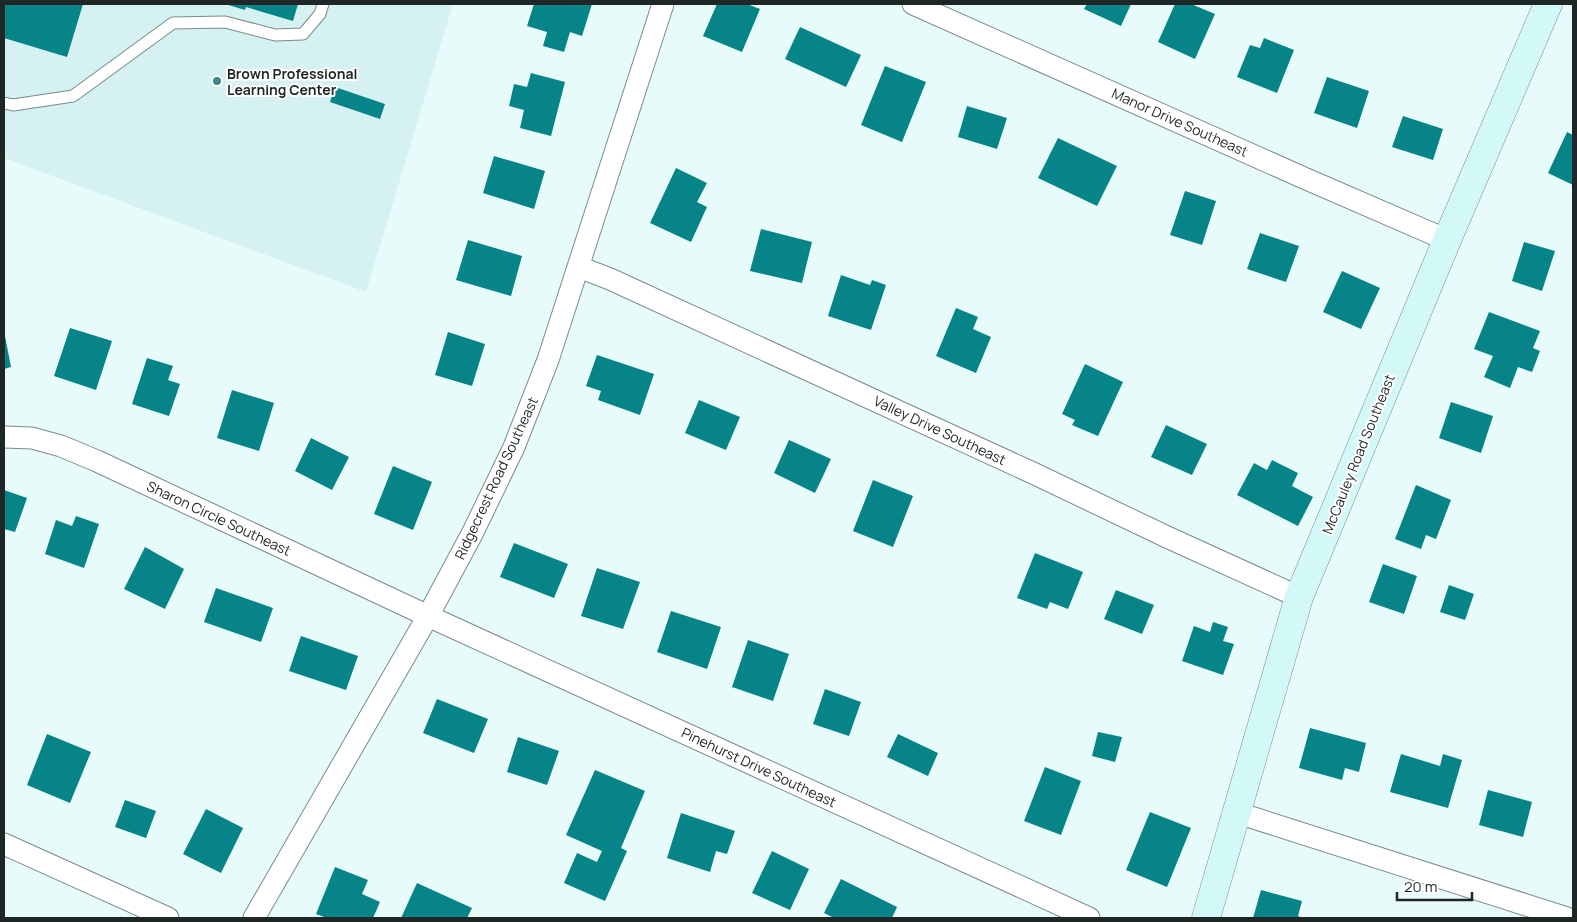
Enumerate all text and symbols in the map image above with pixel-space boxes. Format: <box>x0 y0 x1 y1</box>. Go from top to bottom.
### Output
place label: Brown Professional Learning Center <box>227 64 357 99</box>
marker: Brown Professional Learning Center <box>211 75 223 87</box>
street label: Manor Drive Southeast <box>1109 83 1252 161</box>
street label: McCauley Road Southeast <box>1317 371 1399 537</box>
street label: Valley Drive Southeast <box>871 391 1010 469</box>
street label: Ridgecrest Road Southeast <box>450 393 542 562</box>
street label: Sharon Circle Southeast <box>144 476 294 560</box>
street label: Pinehurst Drive Southeast <box>678 723 840 811</box>
scale bar <box>1397 870 1472 902</box>
text: 20 m <box>1404 876 1437 897</box>

